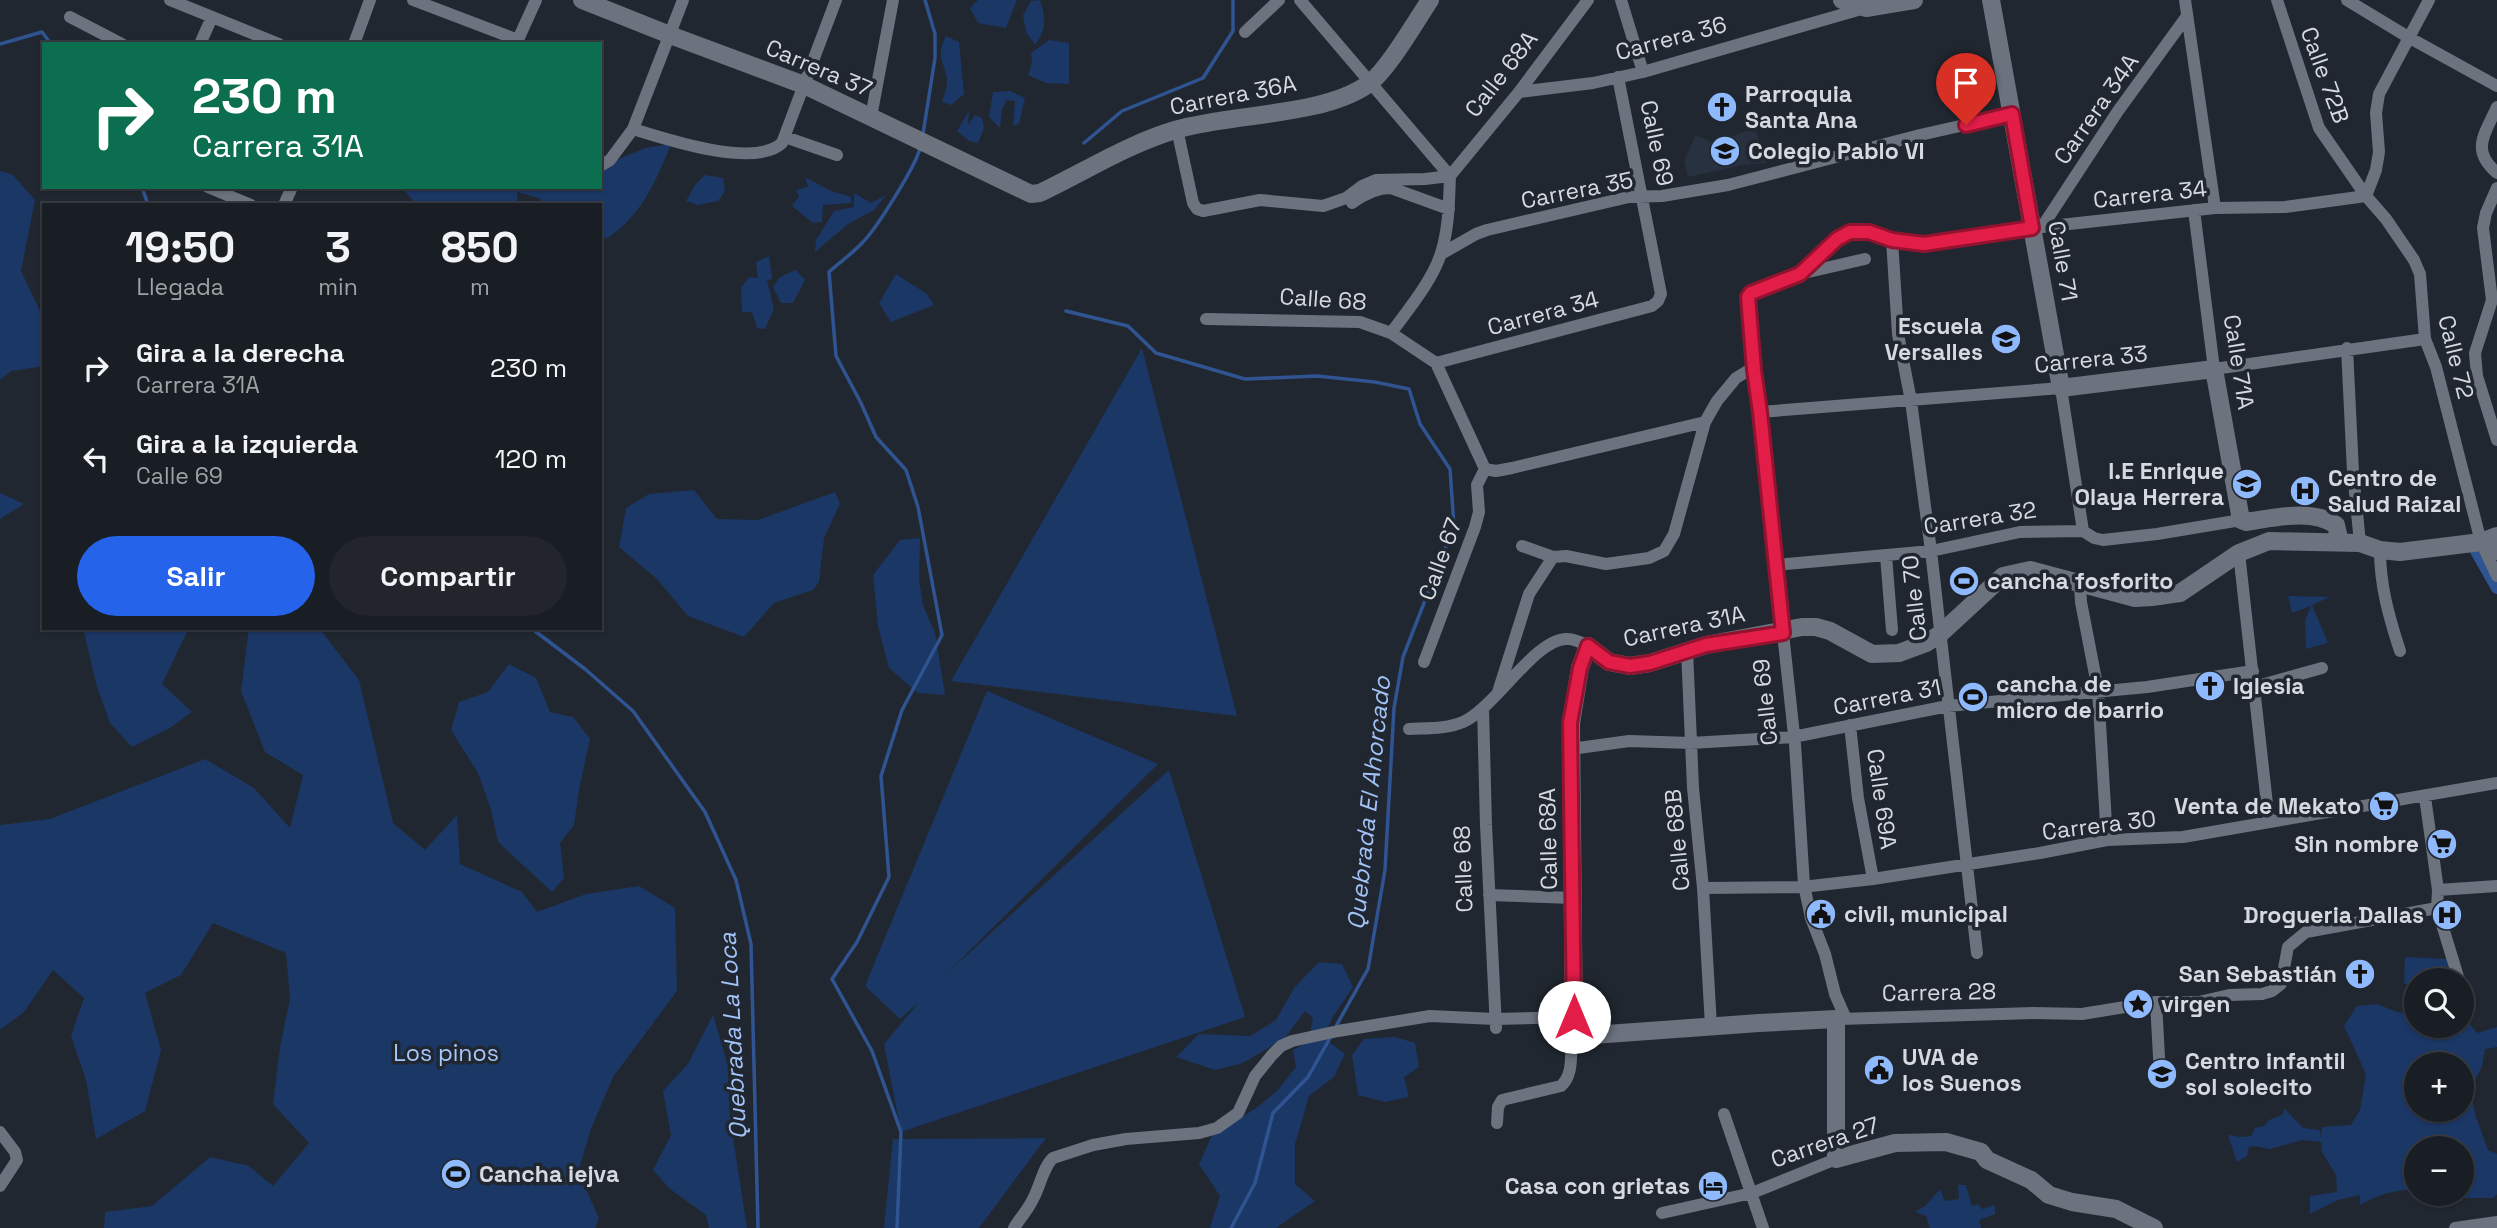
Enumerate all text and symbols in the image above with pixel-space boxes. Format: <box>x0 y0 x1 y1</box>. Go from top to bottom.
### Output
street label: Carrera 36 <box>1612 9 1730 67</box>
street label: Calle 72B <box>2294 23 2356 127</box>
street label: Calle 68A <box>1458 25 1544 123</box>
street label: Carrera 37 <box>761 32 877 104</box>
street label: Carrera 34A <box>2047 48 2145 170</box>
pin <box>1936 53 1996 125</box>
icon: arrive <box>1947 64 1985 102</box>
text: 230 m <box>192 65 337 127</box>
street label: Carrera 36A <box>1167 68 1299 122</box>
icon: right <box>77 70 168 161</box>
place label: Parroquia Santa Ana <box>1745 79 1857 135</box>
church icon: Parroquia Santa Ana <box>1705 90 1739 124</box>
street label: Calle 69 <box>1633 97 1681 189</box>
text: Carrera 31A <box>192 126 364 166</box>
school or university icon: Colegio Pablo VI <box>1708 134 1742 168</box>
place label: Colegio Pablo VI <box>1748 136 1925 166</box>
street label: Carrera 35 <box>1518 164 1636 216</box>
street label: Carrera 34 <box>2092 173 2208 215</box>
street label: Calle 71 <box>2041 218 2085 304</box>
text: 19:50 <box>125 221 235 274</box>
text: 3 <box>325 221 351 274</box>
text: 850 <box>441 221 519 274</box>
text: Llegada <box>136 272 224 302</box>
text: min <box>318 272 358 302</box>
text: m <box>470 272 490 302</box>
street label: Calle 68 <box>1278 281 1368 317</box>
street label: Carrera 34 <box>1484 284 1602 342</box>
place label: Escuela Versalles <box>1885 311 1983 367</box>
street label: Calle 71A <box>2217 312 2261 412</box>
street label: Calle 72 <box>2431 312 2481 402</box>
school or university icon: Escuela Versalles <box>1989 322 2023 356</box>
text: Gira a la derecha <box>136 336 345 370</box>
street label: Carrera 33 <box>2033 338 2149 380</box>
icon: right <box>77 349 115 387</box>
text: 230 m <box>490 351 567 385</box>
text: Carrera 31A <box>136 370 260 400</box>
text: Gira a la izquierda <box>136 427 358 461</box>
icon: left <box>77 440 115 478</box>
text: 120 m <box>495 442 567 476</box>
place label: I.E Enrique Olaya Herrera <box>2075 456 2224 512</box>
text: Calle 69 <box>136 461 223 491</box>
place label: Centro de Salud Raizal <box>2328 463 2461 519</box>
school or university icon: I.E Enrique Olaya Herrera <box>2230 467 2264 501</box>
hospital icon: Centro de Salud Raizal <box>2288 474 2322 508</box>
street label: Carrera 32 <box>1921 494 2039 542</box>
street label: Calle 67 <box>1411 514 1469 604</box>
button: Salir <box>77 536 315 616</box>
button: Compartir <box>329 536 567 616</box>
street label: Calle 70 <box>1895 553 1933 643</box>
sports icon: cancha fosforito <box>1947 564 1981 598</box>
place label: cancha fosforito <box>1987 566 2173 596</box>
street label: Carrera 31A <box>1620 598 1748 654</box>
street label: Calle 69 <box>1746 657 1784 747</box>
place label: cancha de micro de barrio <box>1996 669 2164 725</box>
church icon: Iglesia <box>2193 669 2227 703</box>
place label: Iglesia <box>2233 671 2305 701</box>
street label: Carrera 31 <box>1831 672 1943 722</box>
water label: Quebrada El Ahorcado <box>1340 674 1397 931</box>
sports icon: cancha de micro de barrio <box>1956 680 1990 714</box>
street label: Calle 69A <box>1860 747 1904 851</box>
street label: Calle 68A <box>1532 788 1564 890</box>
street label: Calle 68B <box>1658 788 1696 892</box>
supermarket icon: Venta de Mekato <box>2367 789 2401 823</box>
place label: Venta de Mekato <box>2174 791 2361 821</box>
street label: Carrera 30 <box>2040 803 2158 847</box>
street label: Calle 68 <box>1446 825 1480 913</box>
supermarket icon: Sin nombre <box>2425 827 2459 861</box>
place label: Sin nombre <box>2294 829 2419 859</box>
public building icon: civil, municipal <box>1804 897 1838 931</box>
hospital icon: Drogueria Dallas <box>2430 898 2464 932</box>
place label: civil, municipal <box>1844 899 2008 929</box>
place label: Drogueria Dallas <box>2243 900 2424 930</box>
water label: Quebrada La Loca <box>712 932 753 1140</box>
church icon: San Sebastián <box>2343 957 2377 991</box>
place label: San Sebastián <box>2179 959 2337 989</box>
map controls <box>2404 968 2474 1206</box>
button: search <box>2404 968 2474 1038</box>
street label: Carrera 28 <box>1882 976 1996 1008</box>
position arrow <box>1537 980 1611 1054</box>
place icon: virgen <box>2121 987 2155 1021</box>
place label: virgen <box>2161 989 2231 1019</box>
park label: Los pinos <box>393 1038 499 1068</box>
place label: UVA de los Suenos <box>1902 1042 2022 1098</box>
place label: Centro infantil sol solecito <box>2185 1046 2346 1102</box>
button: + <box>2404 1052 2474 1122</box>
public building icon: UVA de los Suenos <box>1862 1053 1896 1087</box>
school or university icon: Centro infantil sol solecito <box>2145 1057 2179 1091</box>
street label: Carrera 27 <box>1767 1109 1883 1175</box>
button: − <box>2404 1136 2474 1206</box>
sports icon: Cancha iejva <box>439 1157 473 1191</box>
place label: Cancha iejva <box>479 1159 619 1189</box>
hotel icon: Casa con grietas <box>1696 1169 1730 1203</box>
place label: Casa con grietas <box>1505 1171 1690 1201</box>

